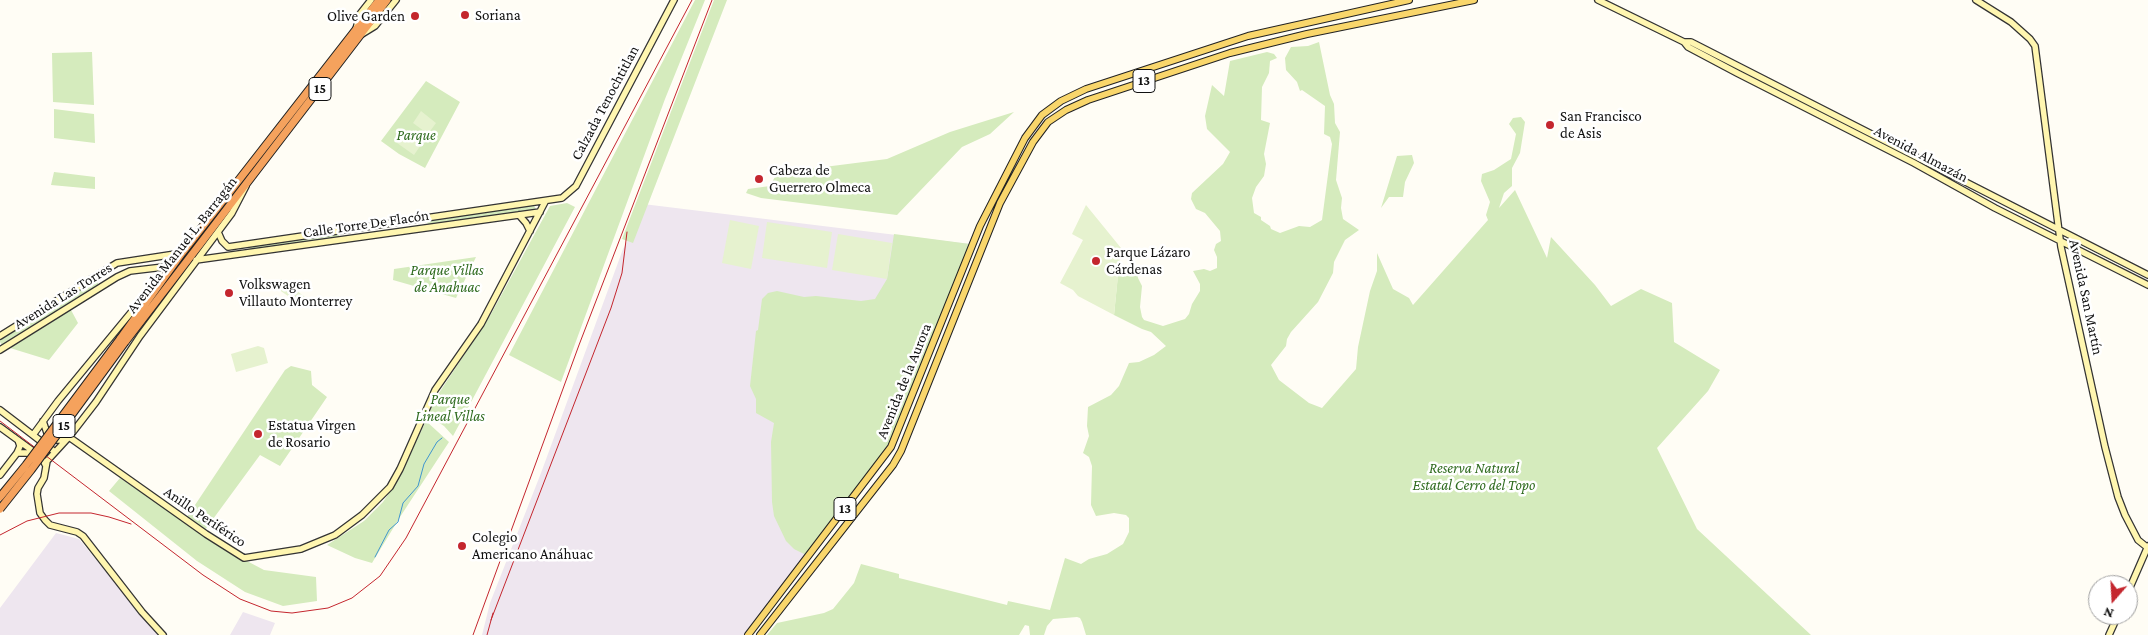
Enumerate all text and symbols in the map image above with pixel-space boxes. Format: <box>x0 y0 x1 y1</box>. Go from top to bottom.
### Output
place label: Soriana <box>475 6 521 24</box>
place label: Olive Garden <box>327 7 405 25</box>
marker: Soriana <box>459 9 471 21</box>
marker: Olive Garden <box>409 10 421 22</box>
street label: Calzada Tenochtitlan <box>567 43 643 163</box>
road number: 13 <box>1133 70 1155 92</box>
road number: 15 <box>309 78 331 100</box>
place label: San Francisco de Asis <box>1560 107 1642 142</box>
marker: San Francisco de Asis <box>1544 119 1556 131</box>
street label: Avenida Almazán <box>1871 122 1971 186</box>
park label: Parque <box>396 126 436 144</box>
place label: Cabeza de Guerrero Olmeca <box>769 161 871 196</box>
street label: Avenida Manuel L. Barragán <box>123 173 241 317</box>
marker: Cabeza de Guerrero Olmeca <box>753 173 765 185</box>
street label: Calle Torre De Flacón <box>302 206 430 242</box>
street label: Avenida San Martín <box>2065 238 2107 356</box>
place label: Parque Lázaro Cárdenas <box>1106 243 1190 278</box>
marker: Parque Lázaro Cárdenas <box>1090 255 1102 267</box>
street label: Avenida Las Torres <box>11 259 115 333</box>
park label: Parque Villas de Anahuac <box>410 261 484 296</box>
place label: Volkswagen Villauto Monterrey <box>239 275 352 310</box>
marker: Volkswagen Villauto Monterrey <box>223 287 235 299</box>
street label: Avenida de la Aurora <box>873 321 935 441</box>
park label: Parque Lineal Villas <box>415 390 485 425</box>
road number: 15 <box>53 414 75 438</box>
place label: Estatua Virgen de Rosario <box>268 416 356 451</box>
marker: Estatua Virgen de Rosario <box>252 428 264 440</box>
park label: Reserva Natural Estatal Cerro del Topo <box>1413 459 1535 494</box>
street label: Anillo Periférico <box>160 483 250 551</box>
road number: 13 <box>834 498 856 520</box>
place label: Colegio Americano Anáhuac <box>472 528 593 563</box>
marker: Colegio Americano Anáhuac <box>456 540 468 552</box>
north arrow <box>2088 575 2138 625</box>
text: N <box>2101 604 2116 622</box>

